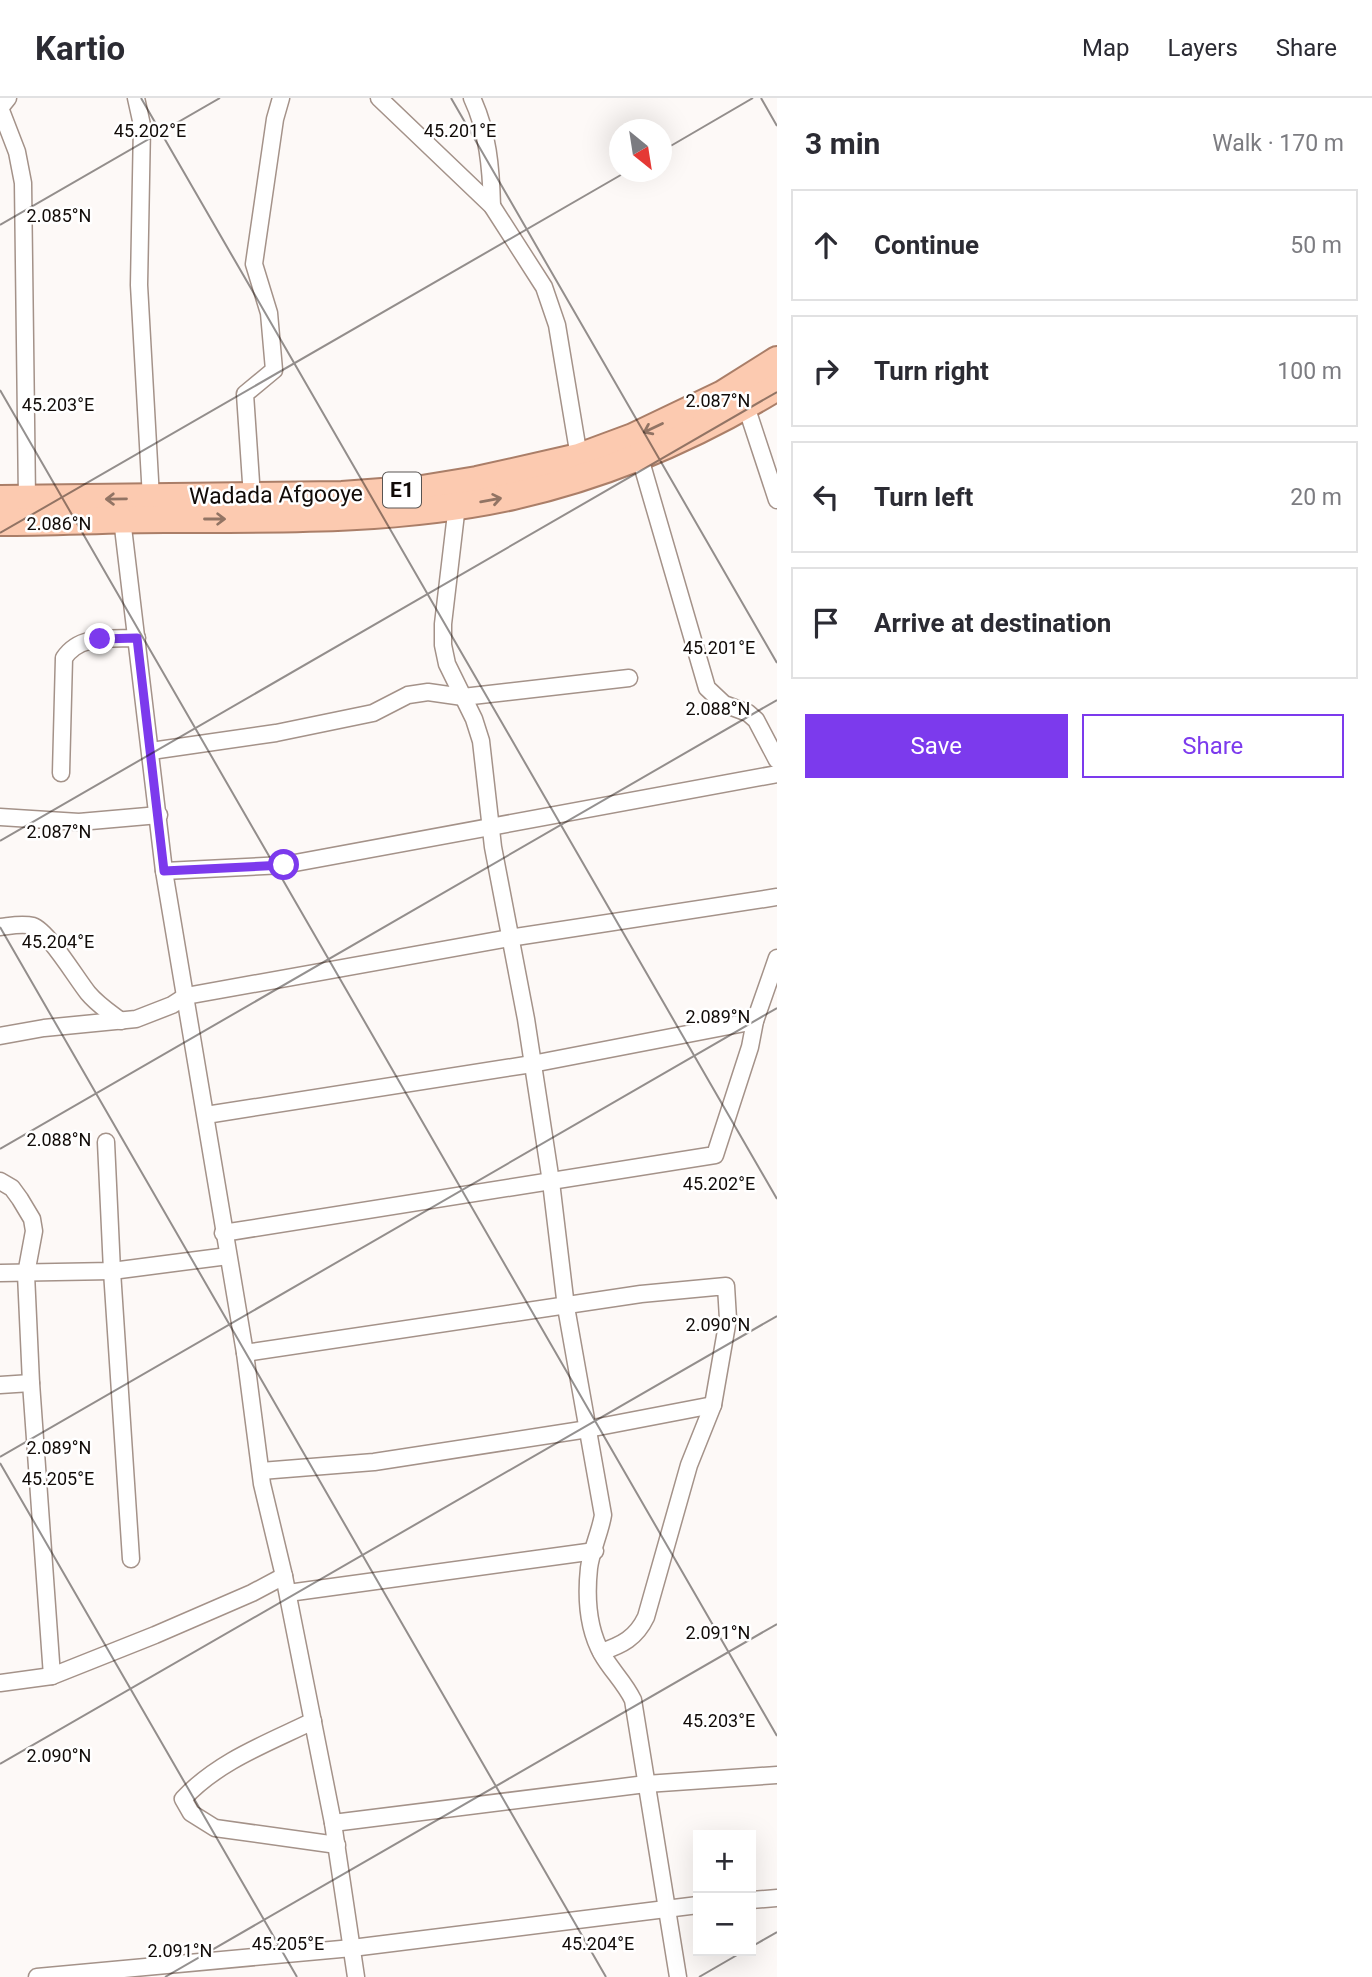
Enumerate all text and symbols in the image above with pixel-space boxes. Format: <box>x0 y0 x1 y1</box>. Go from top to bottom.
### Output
text: Kartio <box>35 29 125 68</box>
text: Map <box>1082 34 1130 62</box>
text: Layers <box>1168 34 1238 62</box>
text: Share <box>1276 34 1337 62</box>
north arrow <box>609 119 672 182</box>
text: 45.202°E <box>114 120 186 141</box>
text: 45.201°E <box>424 120 496 141</box>
text: 3 min <box>805 126 880 161</box>
text: Walk · 170 m <box>1212 130 1344 157</box>
text: 2.085°N <box>27 205 91 226</box>
icon: ahead <box>807 226 845 264</box>
text: Continue <box>874 230 979 260</box>
text: 50 m <box>1290 232 1342 259</box>
icon: right <box>807 352 845 390</box>
text: Turn right <box>874 356 989 386</box>
text: 100 m <box>1277 358 1342 385</box>
text: 2.087°N <box>686 390 750 411</box>
text: 45.203°E <box>22 394 94 415</box>
one-way arrow <box>643 422 664 435</box>
road number: E1 <box>383 472 421 508</box>
icon: left <box>807 478 845 516</box>
street label: Wadada Afgooye <box>189 480 363 510</box>
text: Turn left <box>874 482 973 512</box>
text: 20 m <box>1290 484 1342 511</box>
one-way arrow <box>104 492 127 505</box>
one-way arrow <box>479 493 501 506</box>
one-way arrow <box>203 512 226 526</box>
text: 2.086°N <box>27 513 91 534</box>
icon: arrive <box>807 604 845 642</box>
text: Arrive at destination <box>874 608 1111 638</box>
route end <box>84 623 115 654</box>
text: 45.201°E <box>683 637 755 658</box>
text: 2.088°N <box>686 698 750 719</box>
button: Save <box>805 714 1068 778</box>
button: Share <box>1082 714 1344 778</box>
text: 2.087°N <box>27 821 91 842</box>
route start <box>268 849 299 880</box>
text: 45.204°E <box>22 931 94 952</box>
text: 2.089°N <box>686 1006 750 1027</box>
text: 2.088°N <box>27 1129 91 1150</box>
text: 45.202°E <box>683 1173 755 1194</box>
text: 2.090°N <box>686 1314 750 1335</box>
text: 2.089°N <box>27 1437 91 1458</box>
text: 45.205°E <box>22 1468 94 1489</box>
text: 2.091°N <box>686 1622 750 1643</box>
text: 45.203°E <box>683 1710 755 1731</box>
text: 2.090°N <box>27 1745 91 1766</box>
map controls <box>693 1830 756 1956</box>
button: + <box>693 1830 756 1893</box>
button: − <box>693 1893 756 1956</box>
text: 45.205°E <box>252 1933 324 1954</box>
text: 45.204°E <box>562 1933 634 1954</box>
text: 2.091°N <box>148 1940 212 1961</box>

